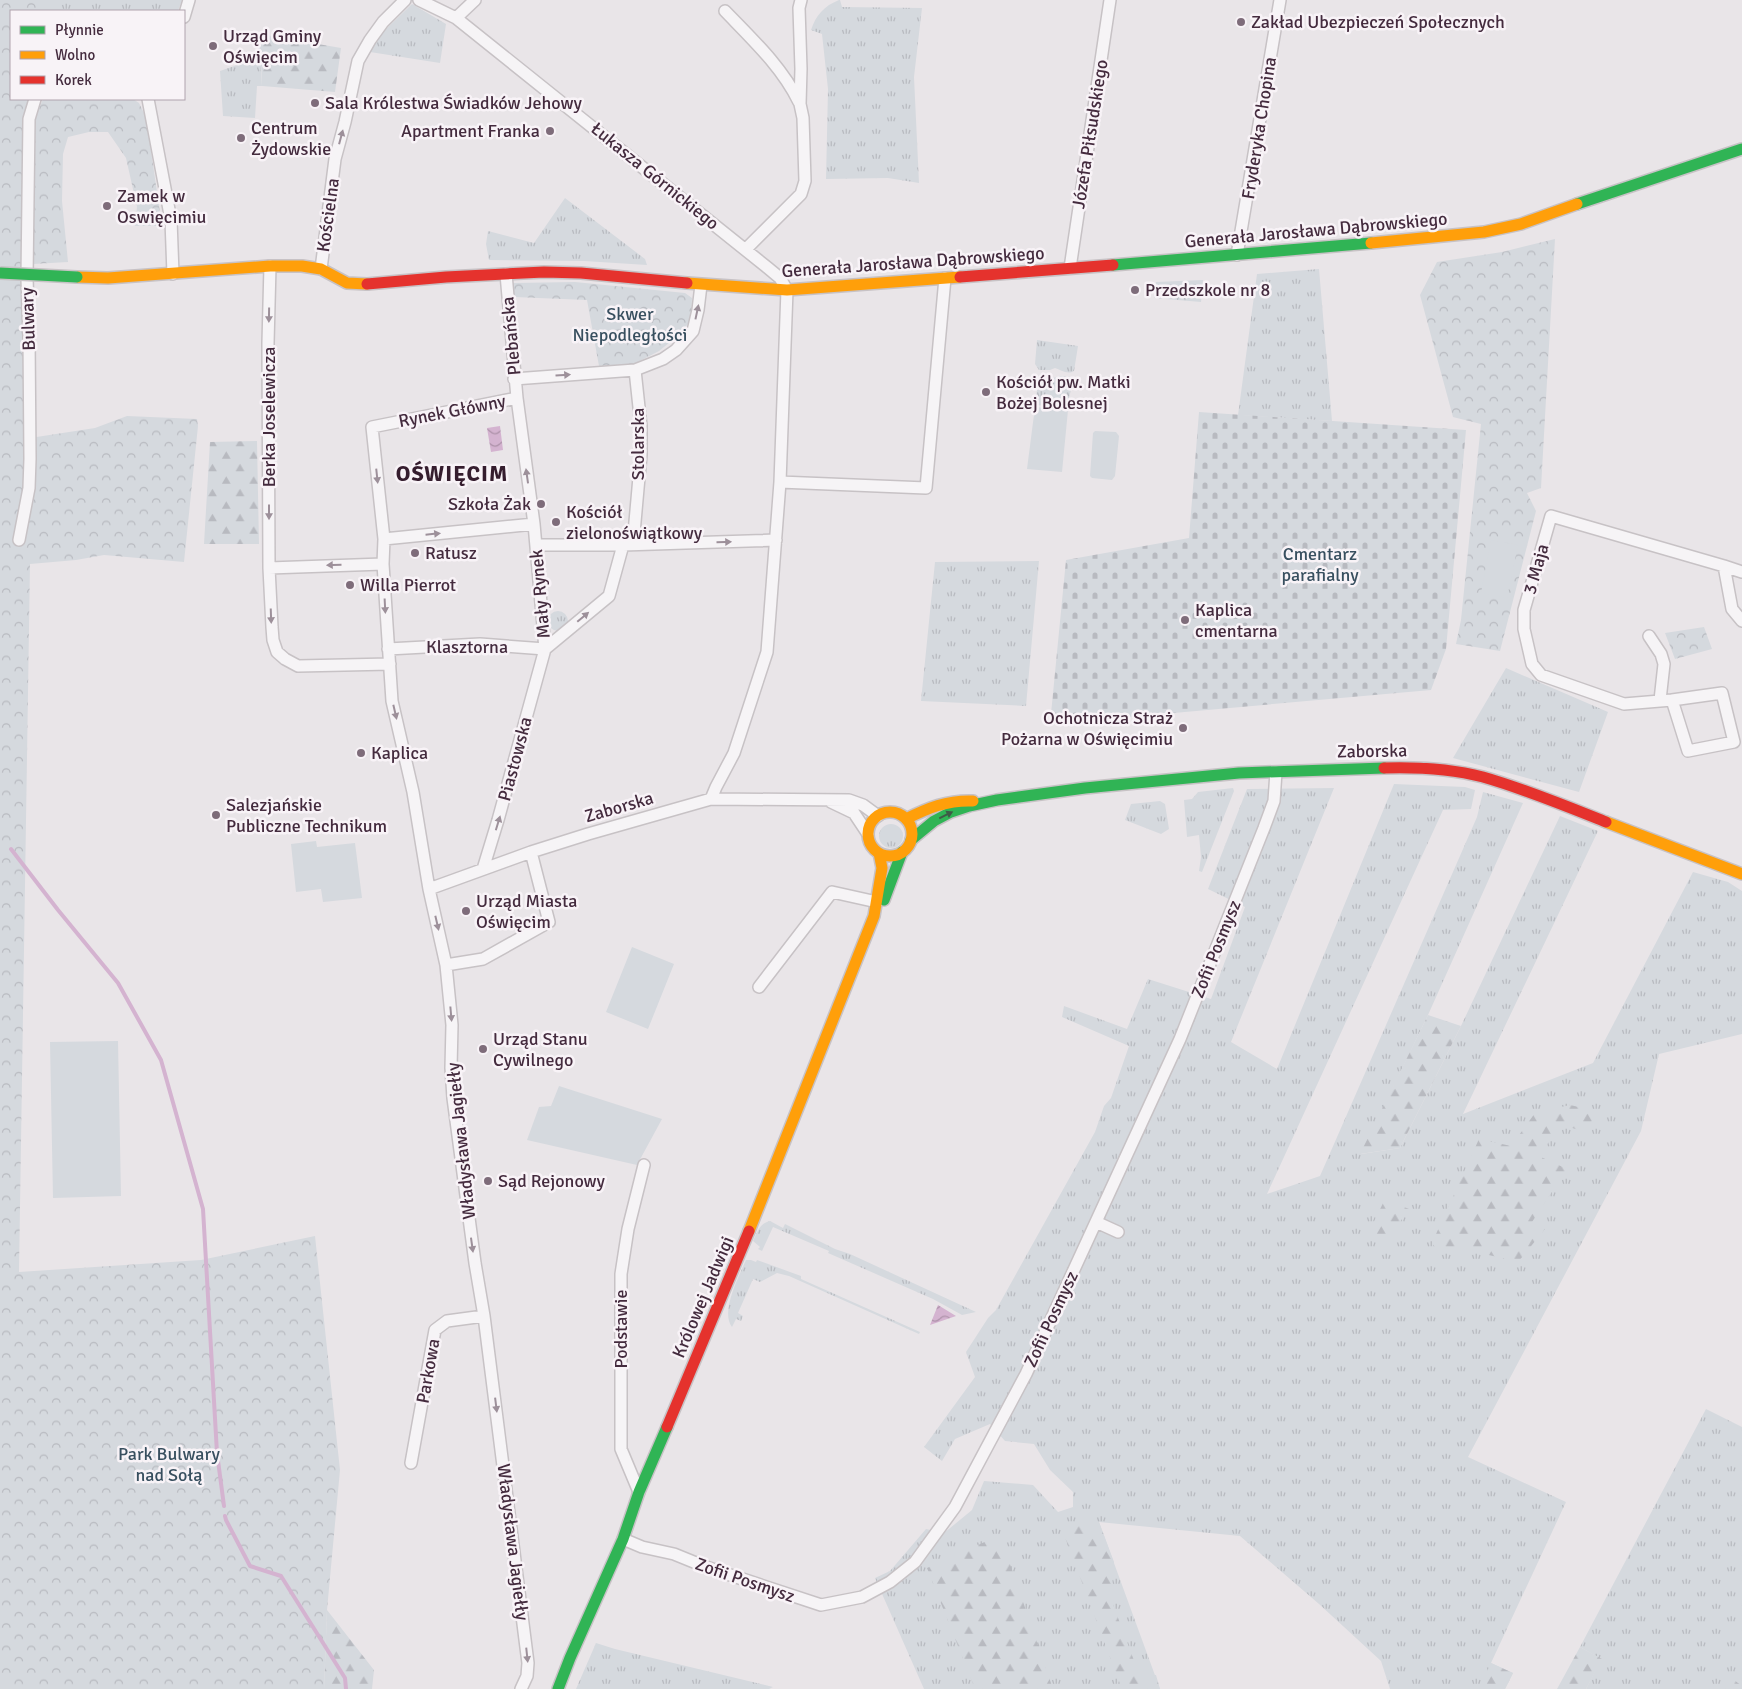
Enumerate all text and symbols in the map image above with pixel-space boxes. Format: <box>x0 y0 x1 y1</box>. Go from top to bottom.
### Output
legend <box>10 10 185 100</box>
place label: Zakład Ubezpieczeń Społecznych <box>1251 11 1505 33</box>
marker: Zakład Ubezpieczeń Społecznych <box>1235 16 1247 28</box>
text: Płynnie <box>55 21 104 39</box>
place label: Urząd Gminy Oświęcim <box>223 25 322 68</box>
marker: Urząd Gminy Oświęcim <box>207 40 219 52</box>
text: Wolno <box>55 46 96 64</box>
street label: Fryderyka Chopina <box>1237 55 1281 201</box>
street label: Józefa Piłsudskiego <box>1067 58 1113 210</box>
text: Korek <box>55 71 92 89</box>
place label: Sala Królestwa Świadków Jehowy <box>325 92 583 114</box>
marker: Sala Królestwa Świadków Jehowy <box>309 97 321 109</box>
place label: Centrum Żydowskie <box>251 117 331 160</box>
street label: Łukasza Górnickiego <box>586 118 724 234</box>
place label: Apartment Franka <box>401 120 540 142</box>
marker: Apartment Franka <box>544 125 556 137</box>
one-way arrow <box>338 129 346 144</box>
marker: Centrum Żydowskie <box>235 132 247 144</box>
street label: Kościelna <box>312 177 344 253</box>
place label: Zamek w Oswięcimiu <box>117 185 206 228</box>
marker: Zamek w Oswięcimiu <box>101 200 113 212</box>
street label: Generała Jarosława Dąbrowskiego <box>1184 208 1448 252</box>
street label: Generała Jarosława Dąbrowskiego <box>781 242 1045 282</box>
place label: Przedszkole nr 8 <box>1145 279 1270 301</box>
marker: Przedszkole nr 8 <box>1129 284 1141 296</box>
street label: Bulwary <box>16 286 40 351</box>
street label: Plebańska <box>497 296 525 376</box>
park label: Skwer Niepodległości <box>573 303 687 346</box>
one-way arrow <box>693 305 701 320</box>
one-way arrow <box>265 307 273 323</box>
street label: Berka Joselewicza <box>258 347 280 487</box>
one-way arrow <box>555 371 571 379</box>
place label: Kościół pw. Matki Bożej Bolesnej <box>996 371 1131 414</box>
marker: Kościół pw. Matki Bożej Bolesnej <box>980 386 992 398</box>
street label: Rynek Główny <box>397 390 508 432</box>
street label: Stolarska <box>627 408 649 480</box>
district label: OŚWIĘCIM <box>396 460 508 487</box>
one-way arrow <box>523 467 531 483</box>
one-way arrow <box>373 468 381 484</box>
place label: Szkoła Żak <box>448 493 531 515</box>
marker: Szkoła Żak <box>535 498 547 510</box>
place label: Kościół zielonoświątkowy <box>566 501 703 544</box>
one-way arrow <box>265 505 273 521</box>
marker: Kościół zielonoświątkowy <box>550 516 562 528</box>
one-way arrow <box>425 530 441 538</box>
one-way arrow <box>717 537 733 545</box>
street label: 3 Maja <box>1518 541 1554 597</box>
place label: Ratusz <box>425 542 477 564</box>
park label: Cmentarz parafialny <box>1281 543 1359 586</box>
marker: Ratusz <box>409 547 421 559</box>
street label: Mały Rynek <box>525 549 555 639</box>
one-way arrow <box>326 562 342 570</box>
place label: Willa Pierrot <box>360 574 456 596</box>
marker: Willa Pierrot <box>344 579 356 591</box>
one-way arrow <box>382 599 390 615</box>
place label: Kaplica cmentarna <box>1195 599 1278 642</box>
one-way arrow <box>268 609 276 625</box>
one-way arrow <box>576 612 589 623</box>
marker: Kaplica cmentarna <box>1179 614 1191 626</box>
street label: Klasztorna <box>426 636 508 658</box>
one-way arrow <box>391 705 399 720</box>
place label: Ochotnicza Straż Pożarna w Oświęcimiu <box>1001 707 1173 750</box>
street label: Piastowska <box>493 714 537 804</box>
marker: Ochotnicza Straż Pożarna w Oświęcimiu <box>1177 722 1189 734</box>
street label: Zaborska <box>1337 739 1407 763</box>
place label: Kaplica <box>371 742 428 764</box>
marker: Kaplica <box>355 747 367 759</box>
street label: Zaborska <box>582 787 656 827</box>
place label: Salezjańskie Publiczne Technikum <box>226 794 387 837</box>
marker: Salezjańskie Publiczne Technikum <box>210 809 222 821</box>
one-way arrow <box>939 811 953 819</box>
one-way arrow <box>494 815 502 830</box>
place label: Urząd Miasta Oświęcim <box>476 890 577 933</box>
street label: Zofii Posmysz <box>1186 897 1246 1001</box>
marker: Urząd Miasta Oświęcim <box>460 905 472 917</box>
one-way arrow <box>433 915 441 930</box>
one-way arrow <box>447 1006 455 1022</box>
place label: Urząd Stanu Cywilnego <box>493 1028 588 1071</box>
marker: Urząd Stanu Cywilnego <box>477 1043 489 1055</box>
street label: Władysława Jagiełły <box>442 1061 480 1221</box>
place label: Sąd Rejonowy <box>498 1170 606 1192</box>
marker: Sąd Rejonowy <box>482 1175 494 1187</box>
street label: Królowej Jadwigi <box>667 1233 739 1361</box>
one-way arrow <box>469 1237 477 1253</box>
street label: Zofii Posmysz <box>1019 1267 1083 1371</box>
street label: Podstawie <box>610 1290 632 1368</box>
street label: Parkowa <box>411 1337 445 1405</box>
one-way arrow <box>492 1398 500 1414</box>
park label: Park Bulwary nad Sołą <box>118 1443 221 1486</box>
street label: Władysława Jagiełły <box>492 1462 534 1622</box>
street label: Zofii Posmysz <box>692 1553 798 1607</box>
one-way arrow <box>523 1647 531 1663</box>

